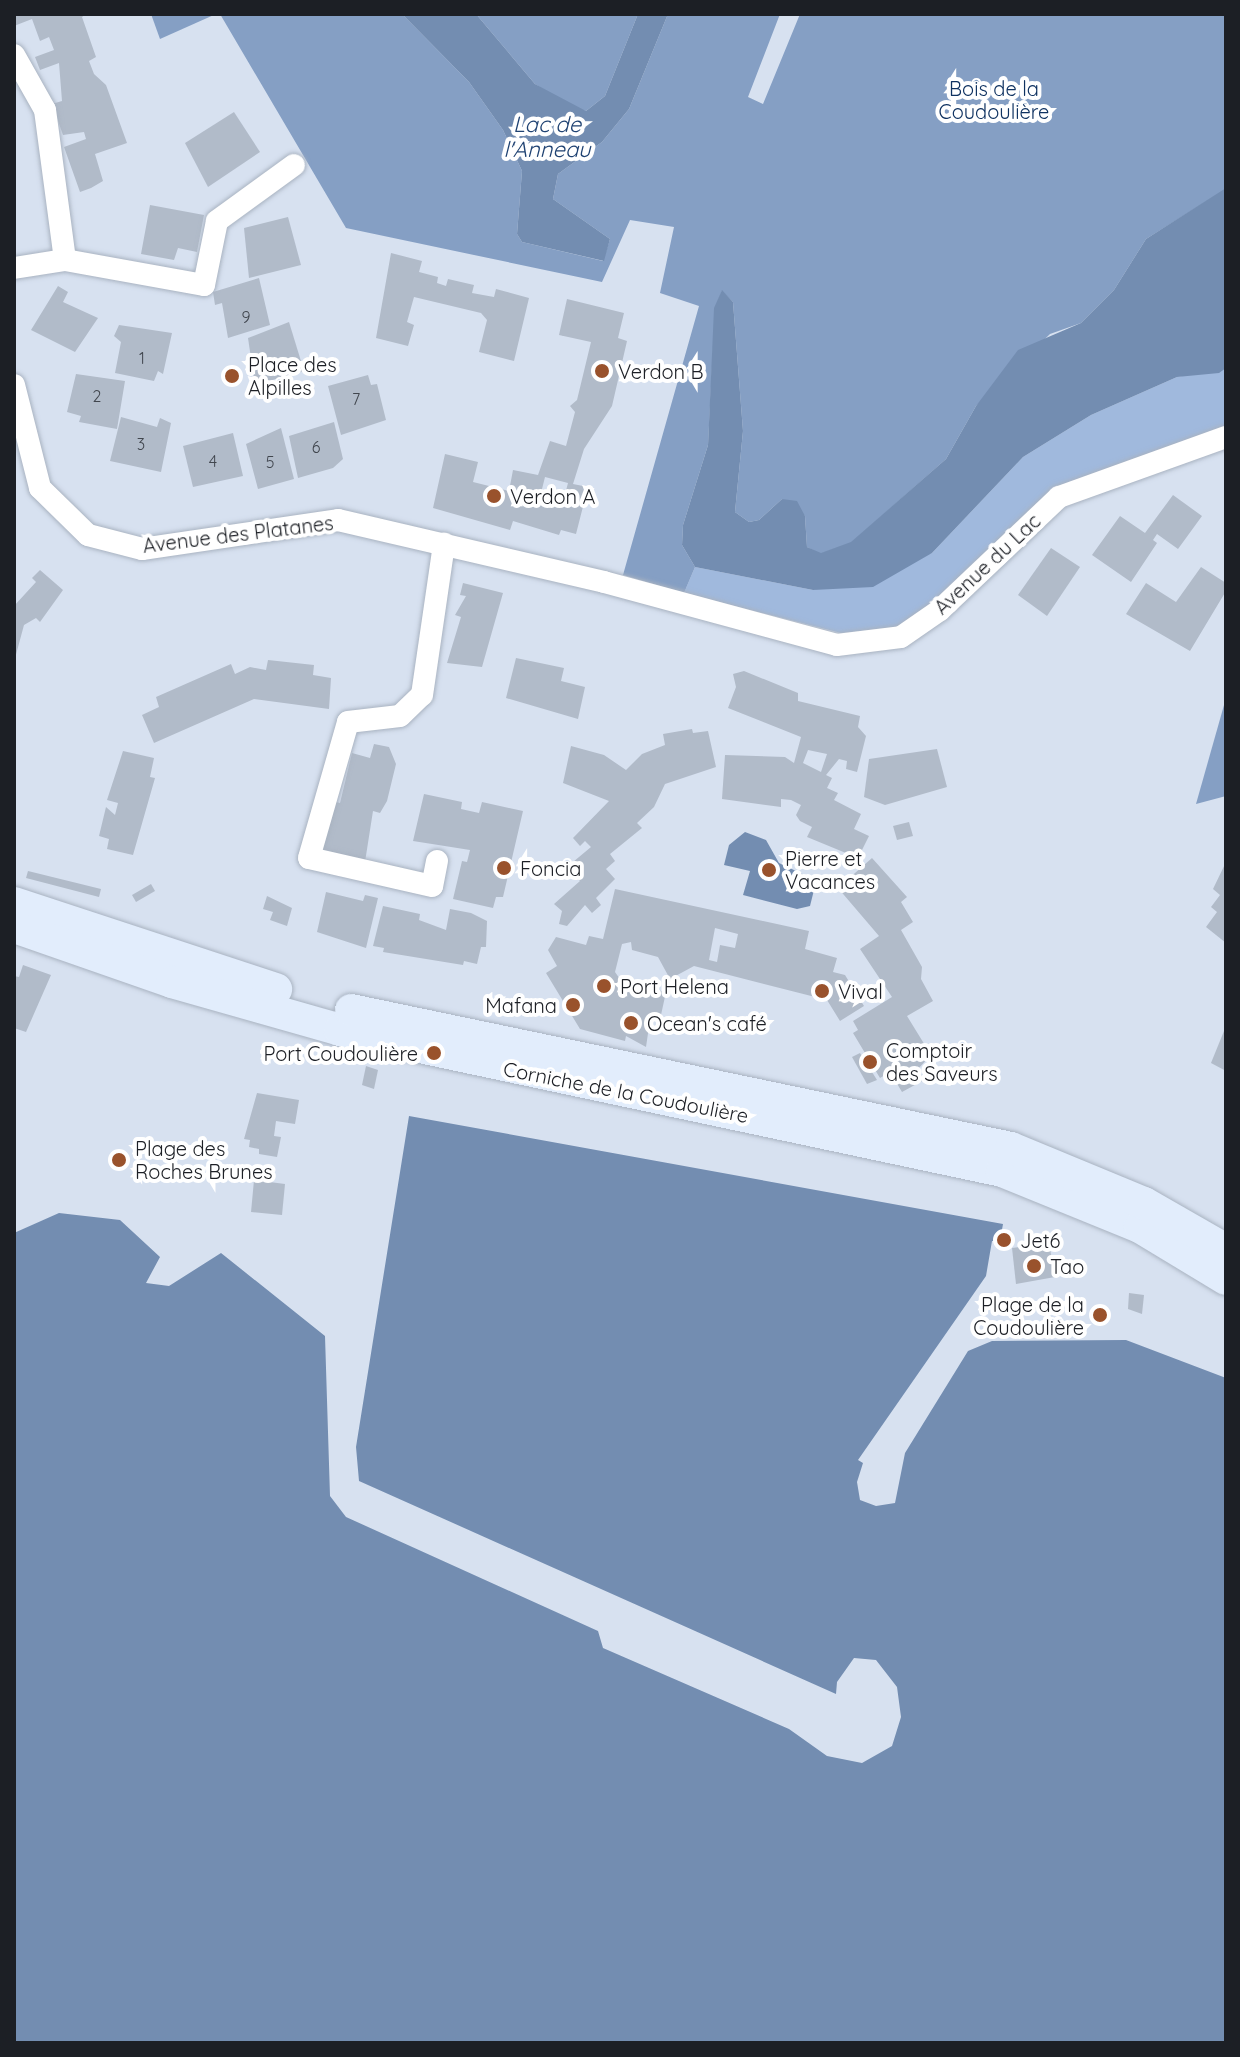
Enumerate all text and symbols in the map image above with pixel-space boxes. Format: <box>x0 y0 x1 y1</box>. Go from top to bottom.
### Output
park label: Bois de la Coudoulière <box>939 77 1049 124</box>
water label: Lac de l'Anneau <box>503 111 591 162</box>
house number: 9 <box>242 307 250 327</box>
house number: 1 <box>139 348 145 368</box>
place label: Place des Alpilles <box>248 352 337 399</box>
place label: Verdon B <box>618 359 704 383</box>
marker: Verdon B <box>593 362 611 380</box>
marker: Place des Alpilles <box>223 367 241 385</box>
house number: 2 <box>93 386 101 406</box>
house number: 7 <box>352 389 360 409</box>
house number: 3 <box>137 434 145 454</box>
house number: 6 <box>312 437 320 457</box>
house number: 4 <box>209 451 217 471</box>
house number: 5 <box>266 452 274 472</box>
place label: Verdon A <box>510 484 596 508</box>
marker: Verdon A <box>485 487 503 505</box>
street label: Avenue du Lac <box>929 509 1045 619</box>
street label: Avenue des Platanes <box>141 510 335 558</box>
place label: Pierre et Vacances <box>785 846 875 893</box>
place label: Foncia <box>520 856 581 880</box>
marker: Foncia <box>495 859 513 877</box>
marker: Pierre et Vacances <box>760 861 778 879</box>
place label: Port Helena <box>620 974 729 998</box>
marker: Port Helena <box>595 977 613 995</box>
place label: Vival <box>838 979 883 1003</box>
marker: Vival <box>813 982 831 1000</box>
place label: Mafana <box>485 993 557 1017</box>
marker: Mafana <box>564 996 582 1014</box>
place label: Ocean's café <box>647 1011 767 1035</box>
marker: Ocean's café <box>622 1014 640 1032</box>
place label: Comptoir des Saveurs <box>886 1038 998 1085</box>
place label: Port Coudoulière <box>263 1041 418 1065</box>
marker: Port Coudoulière <box>425 1044 443 1062</box>
marker: Comptoir des Saveurs <box>861 1053 879 1071</box>
street label: Corniche de la Coudoulière <box>501 1056 751 1128</box>
place label: Plage des Roches Brunes <box>135 1136 273 1183</box>
marker: Plage des Roches Brunes <box>110 1151 128 1169</box>
place label: Jet6 <box>1020 1228 1060 1252</box>
marker: Jet6 <box>995 1231 1013 1249</box>
place label: Tao <box>1050 1254 1084 1278</box>
marker: Tao <box>1025 1257 1043 1275</box>
place label: Plage de la Coudoulière <box>973 1292 1084 1339</box>
marker: Plage de la Coudoulière <box>1091 1306 1109 1324</box>

